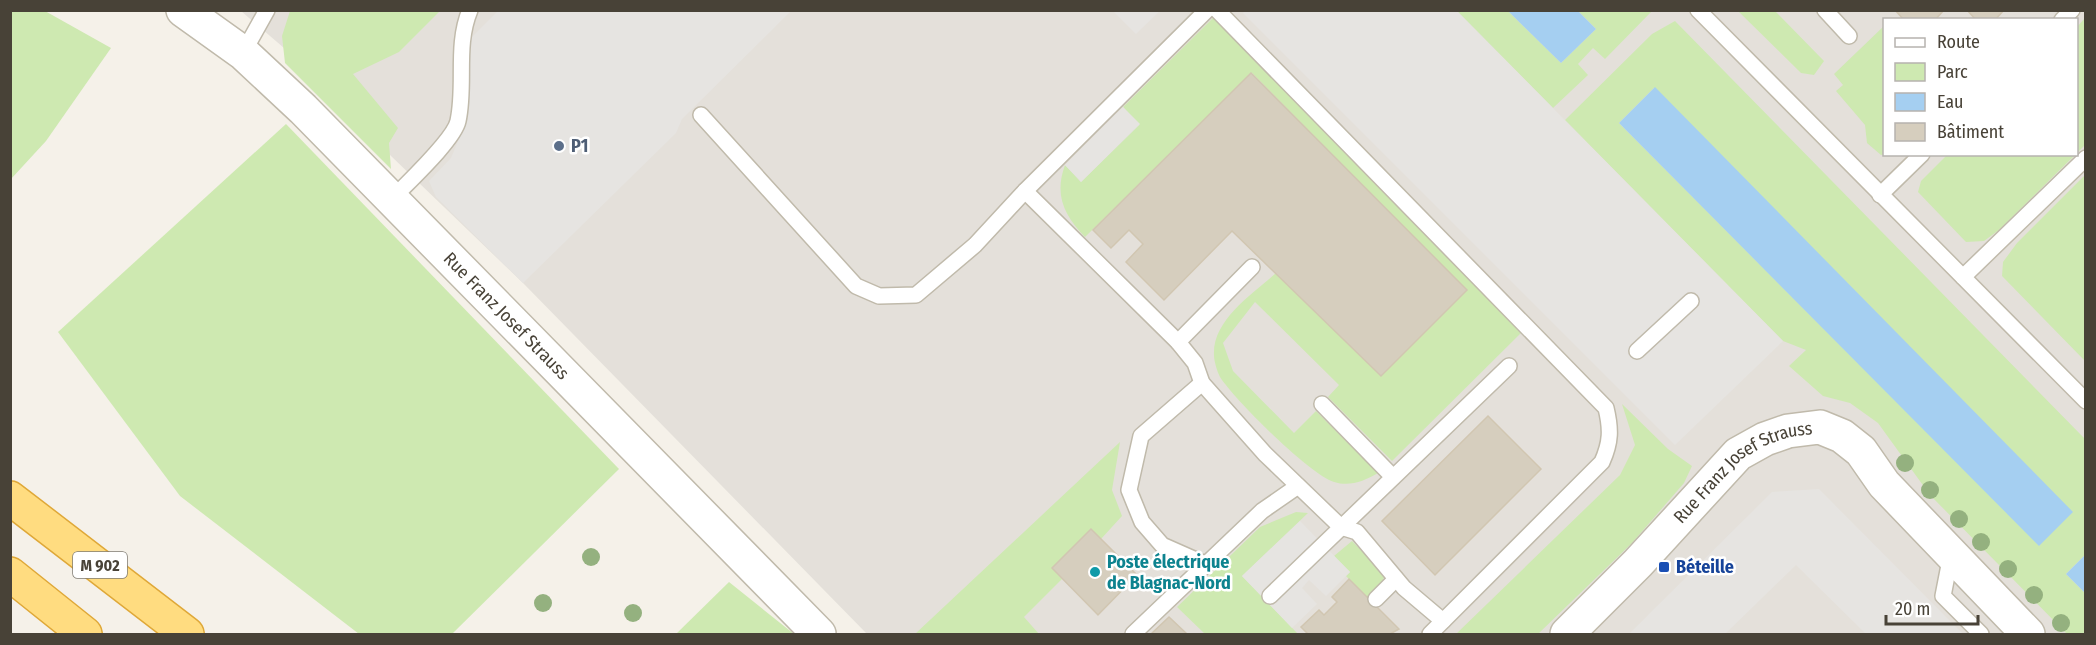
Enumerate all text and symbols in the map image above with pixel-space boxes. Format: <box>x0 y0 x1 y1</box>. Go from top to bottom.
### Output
legend <box>1883 18 2078 156</box>
text: Route <box>1937 31 1980 53</box>
text: Parc <box>1937 61 1968 83</box>
text: Eau <box>1937 91 1963 113</box>
text: Bâtiment <box>1937 121 2004 143</box>
place label: P1 <box>571 135 588 157</box>
marker: P1 <box>552 139 566 153</box>
street label: Rue Franz Josef Strauss <box>439 248 574 384</box>
street label: Rue Franz Josef Strauss <box>1669 417 1814 528</box>
place label: Poste électrique de Blagnac-Nord <box>1107 551 1231 594</box>
road number: M 902 <box>73 552 127 578</box>
place label: Béteille <box>1676 556 1734 578</box>
marker: Béteille <box>1657 560 1671 574</box>
marker: Poste électrique de Blagnac-Nord <box>1088 565 1102 579</box>
scale bar <box>1886 588 1978 626</box>
text: 20 m <box>1895 598 1930 620</box>

